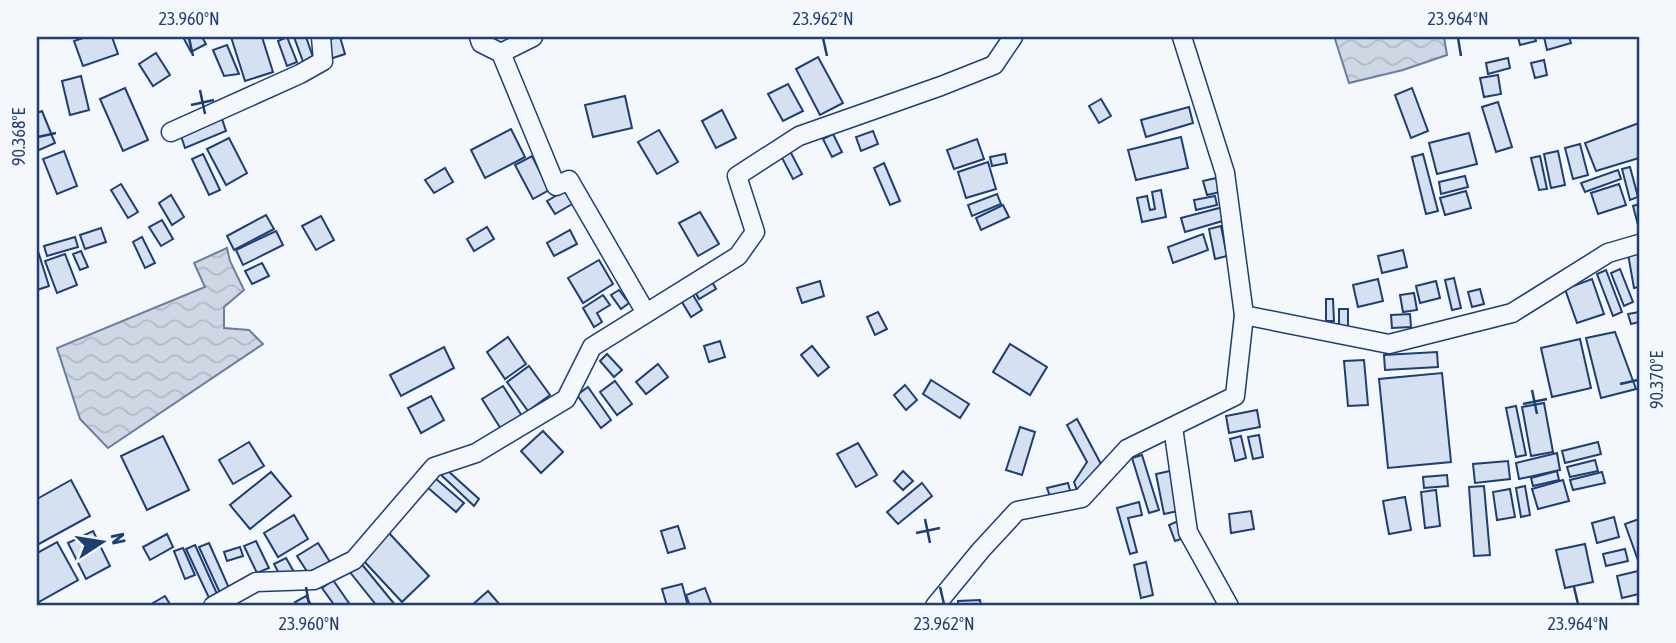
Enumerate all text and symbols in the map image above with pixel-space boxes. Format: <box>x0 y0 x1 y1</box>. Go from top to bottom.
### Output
text: 23.960°N <box>158 8 220 29</box>
text: 23.962°N <box>792 8 854 29</box>
text: 23.964°N <box>1427 8 1489 29</box>
text: 90.368°E <box>8 108 29 166</box>
text: 90.370°E <box>1646 351 1667 409</box>
north arrow <box>66 506 136 576</box>
text: N <box>107 531 131 546</box>
text: 23.960°N <box>278 613 340 634</box>
text: 23.962°N <box>913 613 975 634</box>
text: 23.964°N <box>1547 613 1609 634</box>

